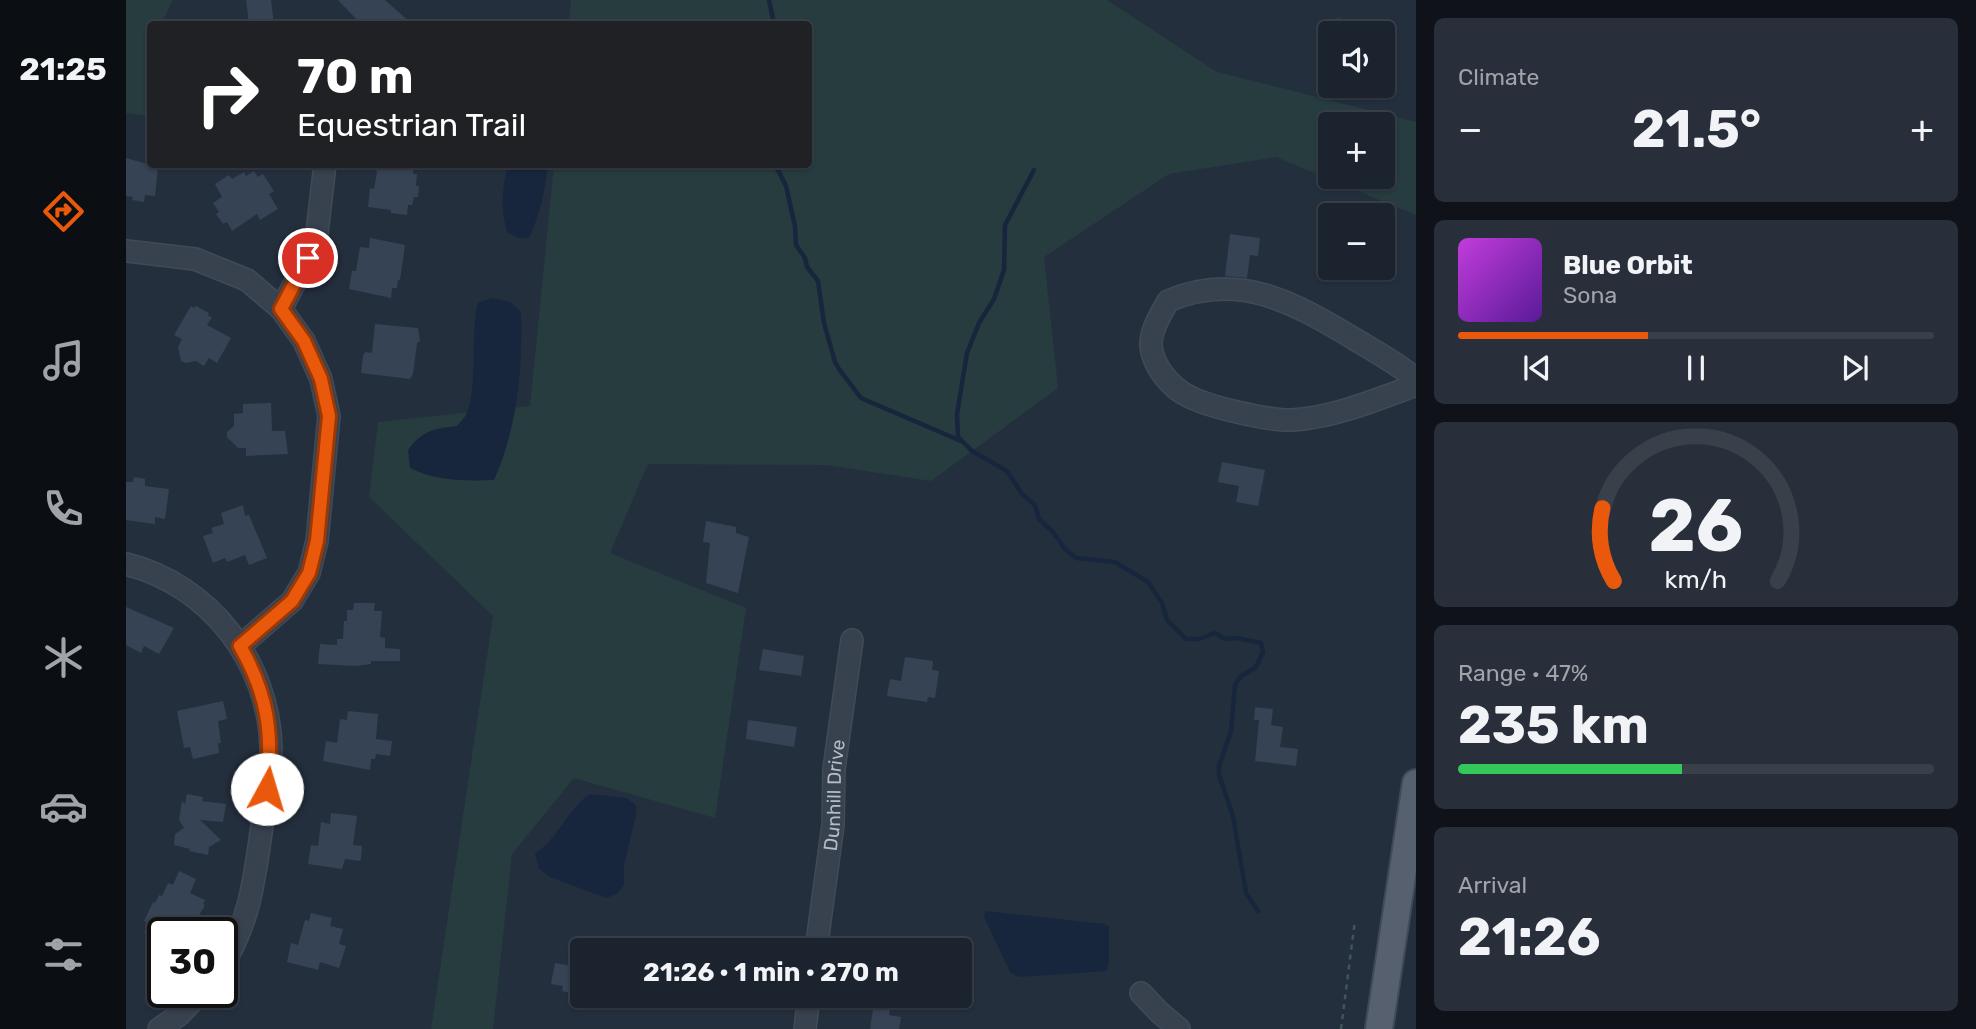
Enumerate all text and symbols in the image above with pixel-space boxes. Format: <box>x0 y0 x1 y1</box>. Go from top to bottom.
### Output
map controls <box>1318 21 1395 280</box>
button: sound <box>1318 21 1395 98</box>
text: 70 m <box>297 47 414 105</box>
icon: right <box>182 49 273 140</box>
text: 21:25 <box>19 50 107 88</box>
text: Climate <box>1458 63 1539 91</box>
text: 21.5° <box>1632 98 1761 160</box>
text: Equestrian Trail <box>297 106 526 144</box>
text: − <box>1458 106 1483 152</box>
text: + <box>1910 106 1934 152</box>
button: + <box>1318 112 1395 189</box>
icon: directions <box>39 187 88 236</box>
button: − <box>1318 203 1395 280</box>
pin <box>278 228 338 288</box>
icon: arrive <box>289 239 327 277</box>
text: Blue Orbit <box>1563 250 1693 281</box>
text: Sona <box>1563 281 1617 309</box>
icon: music <box>39 336 88 385</box>
icon: previous <box>1518 349 1556 387</box>
icon: pause <box>1677 349 1715 387</box>
icon: next <box>1836 349 1874 387</box>
text: 26 <box>1649 483 1743 569</box>
icon: phone <box>39 484 88 533</box>
text: km/h <box>1665 564 1727 593</box>
icon: climate <box>39 633 88 682</box>
text: Range · 47% <box>1458 659 1588 687</box>
text: 235 km <box>1458 694 1649 756</box>
street label: Dunhill Drive <box>819 738 850 852</box>
position arrow <box>230 752 304 826</box>
icon: car <box>39 782 88 831</box>
text: Arrival <box>1458 871 1527 899</box>
text: 21:26 <box>1458 906 1600 968</box>
speed limit sign: 30 <box>147 917 238 1008</box>
icon: filters <box>39 930 88 979</box>
text: 21:26 · 1 min · 270 m <box>643 957 899 988</box>

